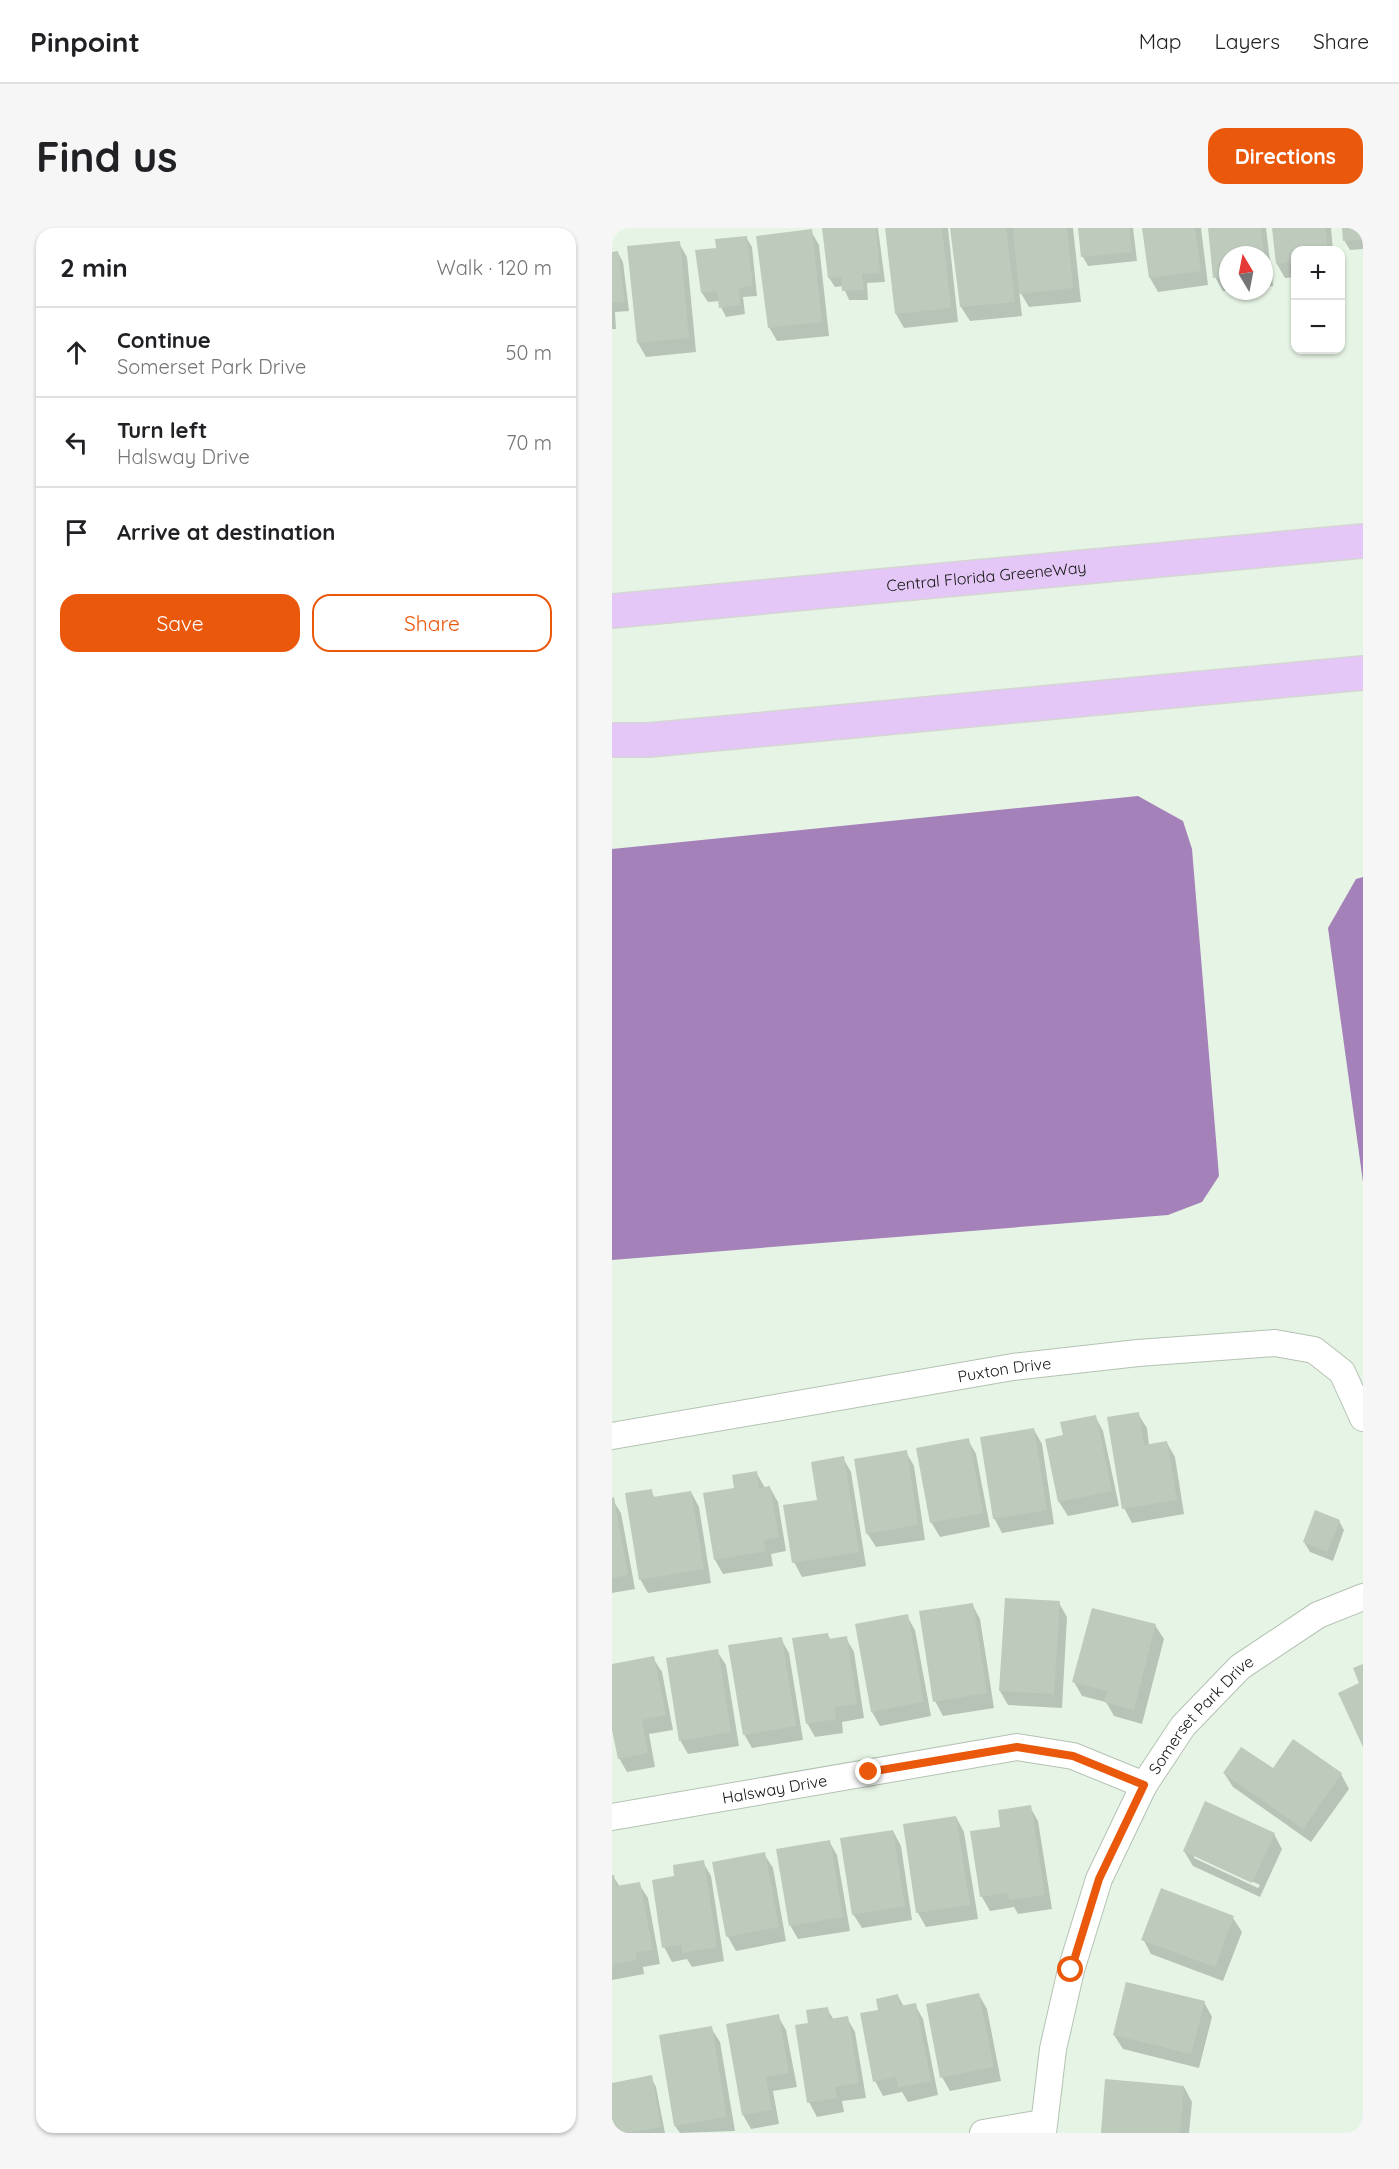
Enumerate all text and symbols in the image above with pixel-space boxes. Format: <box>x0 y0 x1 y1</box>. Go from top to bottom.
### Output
text: Pinpoint <box>30 24 140 59</box>
text: Map <box>1139 28 1182 54</box>
text: Layers <box>1215 28 1280 54</box>
text: Share <box>1313 28 1369 54</box>
button: Directions <box>1208 128 1363 184</box>
text: Find us <box>36 130 178 183</box>
north arrow <box>1219 246 1273 300</box>
map controls <box>1291 246 1345 354</box>
button: + <box>1291 246 1345 300</box>
text: 2 min <box>60 251 128 284</box>
text: Walk · 120 m <box>437 255 552 280</box>
button: − <box>1291 300 1345 354</box>
text: Continue <box>117 326 211 354</box>
icon: ahead <box>60 336 93 369</box>
text: 50 m <box>506 340 552 365</box>
text: Somerset Park Drive <box>117 354 306 379</box>
text: Turn left <box>117 416 207 444</box>
icon: left <box>60 426 93 459</box>
text: 70 m <box>506 430 552 455</box>
text: Halsway Drive <box>117 444 250 469</box>
icon: arrive <box>60 516 93 549</box>
text: Arrive at destination <box>117 518 335 546</box>
street label: Central Florida GreeneWay <box>885 557 1087 595</box>
button: Save <box>60 594 300 652</box>
button: Share <box>312 594 552 652</box>
street label: Puxton Drive <box>956 1353 1052 1386</box>
street label: Somerset Park Drive <box>1144 1651 1257 1778</box>
route end <box>855 1758 881 1784</box>
street label: Halsway Drive <box>721 1770 829 1808</box>
route start <box>1057 1956 1083 1982</box>

